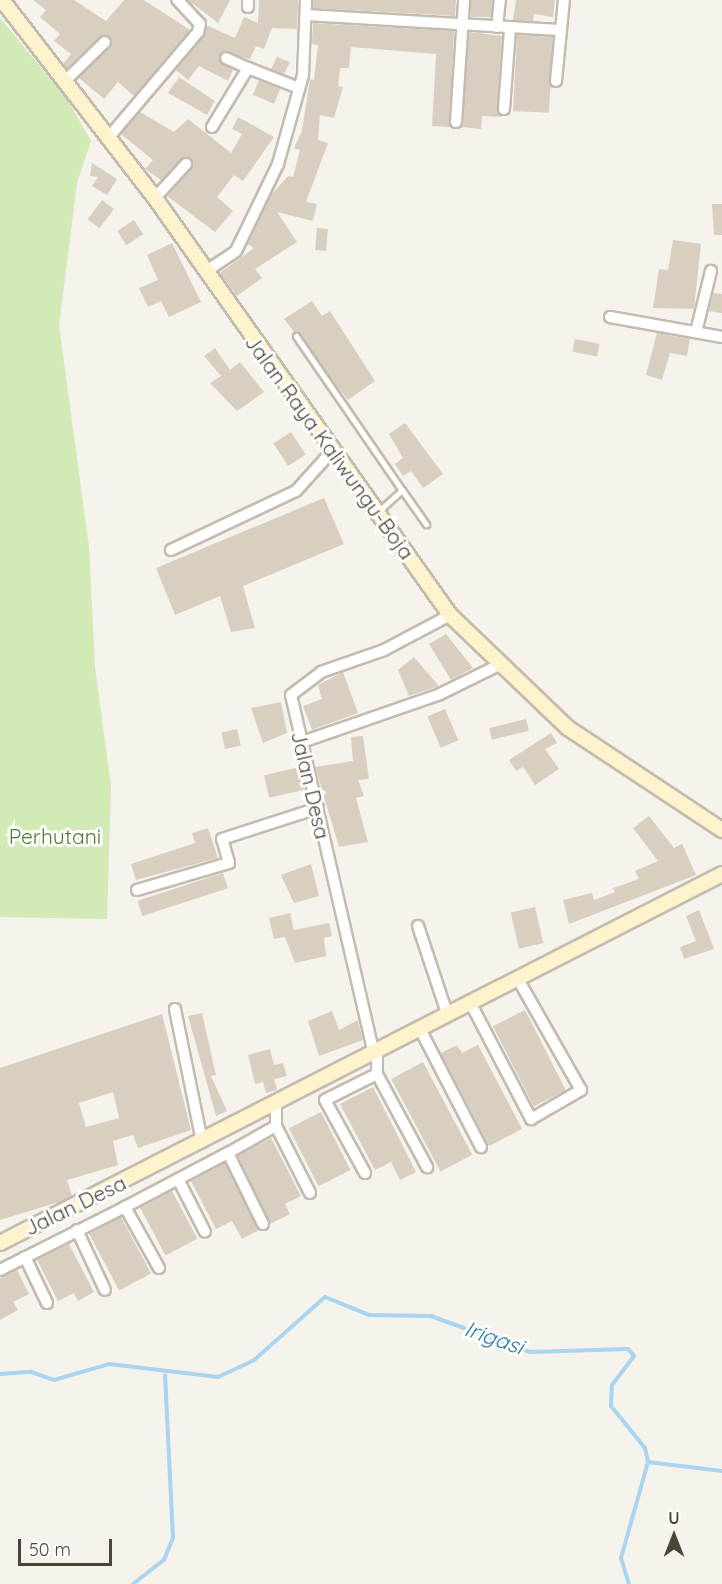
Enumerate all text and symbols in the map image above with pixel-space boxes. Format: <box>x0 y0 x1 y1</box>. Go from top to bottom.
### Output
street label: Jalan Raya Kaliwungu-Boja <box>240 330 420 564</box>
street label: Jalan Desa <box>286 729 336 841</box>
park label: Perhutani <box>9 823 101 849</box>
street label: Jalan Desa <box>20 1170 130 1240</box>
water label: Irigasi <box>461 1316 527 1360</box>
north arrow <box>644 1506 704 1566</box>
text: U <box>668 1508 680 1528</box>
scale bar <box>21 1527 116 1565</box>
text: 50 m <box>29 1538 71 1561</box>

